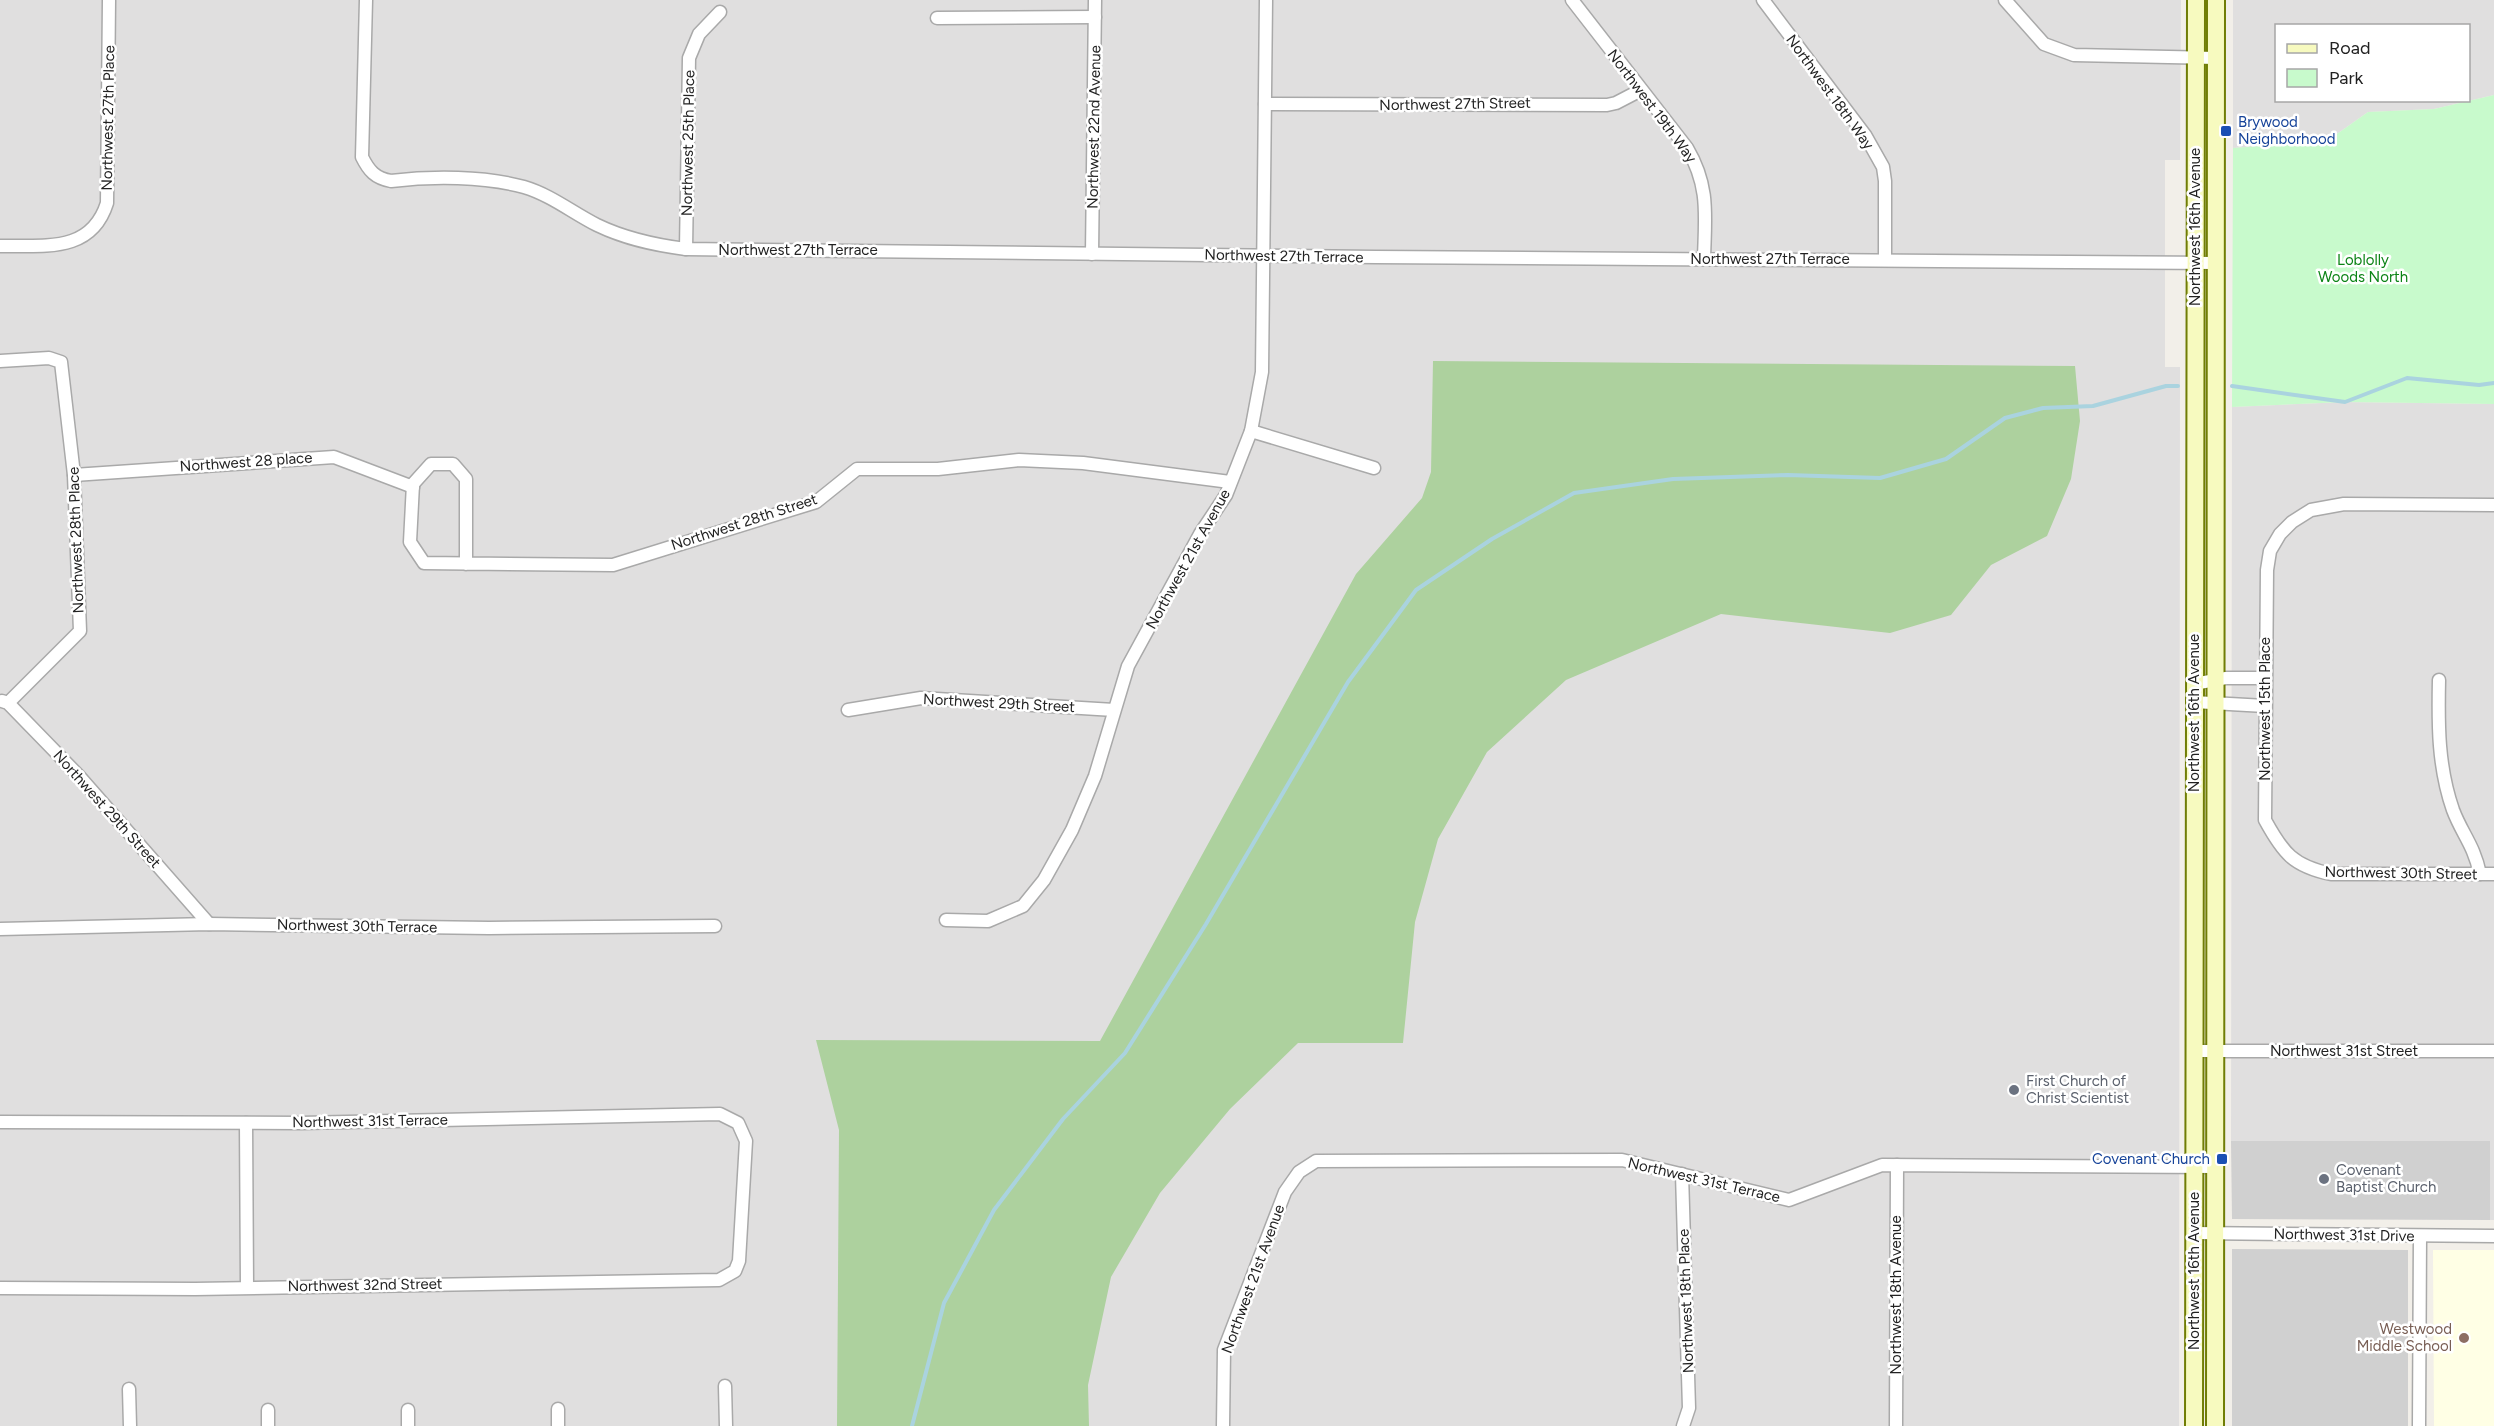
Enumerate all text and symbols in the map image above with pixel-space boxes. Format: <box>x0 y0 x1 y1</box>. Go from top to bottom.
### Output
legend <box>2275 24 2470 102</box>
street label: Northwest 18th Way <box>1782 31 1878 153</box>
text: Road <box>2329 37 2370 59</box>
street label: Northwest 27th Place <box>98 45 118 191</box>
street label: Northwest 22nd Avenue <box>1084 45 1104 209</box>
street label: Northwest 19th Way <box>1604 46 1701 166</box>
text: Park <box>2329 67 2364 89</box>
street label: Northwest 25th Place <box>678 70 698 216</box>
street label: Northwest 27th Street <box>1379 94 1531 114</box>
place label: Brywood Neighborhood <box>2238 113 2336 148</box>
marker: Brywood Neighborhood <box>2219 124 2233 138</box>
street label: Northwest 16th Avenue <box>2186 148 2204 306</box>
street label: Northwest 27th Terrace <box>718 241 878 259</box>
street label: Northwest 27th Terrace <box>1204 246 1364 266</box>
street label: Northwest 27th Terrace <box>1690 250 1850 268</box>
park label: Loblolly Woods North <box>2318 251 2408 286</box>
street label: Northwest 28 place <box>179 448 313 476</box>
street label: Northwest 28th Place <box>64 466 88 614</box>
street label: Northwest 21st Avenue <box>1142 486 1234 632</box>
street label: Northwest 28th Street <box>669 490 820 554</box>
street label: Northwest 16th Avenue <box>2185 634 2203 792</box>
street label: Northwest 15th Place <box>2256 637 2274 781</box>
street label: Northwest 29th Street <box>923 690 1076 716</box>
street label: Northwest 29th Street <box>49 746 165 872</box>
street label: Northwest 30th Street <box>2324 863 2478 883</box>
street label: Northwest 30th Terrace <box>277 916 437 936</box>
street label: Northwest 31st Street <box>2270 1042 2418 1060</box>
place label: First Church of Christ Scientist <box>2026 1072 2130 1107</box>
marker: First Church of Christ Scientist <box>2007 1083 2021 1097</box>
street label: Northwest 31st Terrace <box>292 1111 448 1131</box>
place label: Covenant Church <box>2092 1150 2210 1168</box>
marker: Covenant Church <box>2215 1152 2229 1166</box>
street label: Northwest 31st Terrace <box>1626 1154 1782 1206</box>
place label: Covenant Baptist Church <box>2336 1161 2436 1196</box>
marker: Covenant Baptist Church <box>2317 1172 2331 1186</box>
street label: Northwest 16th Avenue <box>2185 1192 2203 1350</box>
street label: Northwest 21st Avenue <box>1218 1202 1288 1356</box>
street label: Northwest 18th Avenue <box>1887 1215 1905 1375</box>
street label: Northwest 31st Drive <box>2273 1225 2415 1245</box>
street label: Northwest 18th Place <box>1674 1228 1698 1374</box>
street label: Northwest 32nd Street <box>287 1275 443 1295</box>
place label: Westwood Middle School <box>2357 1320 2452 1355</box>
marker: Westwood Middle School <box>2457 1331 2471 1345</box>

